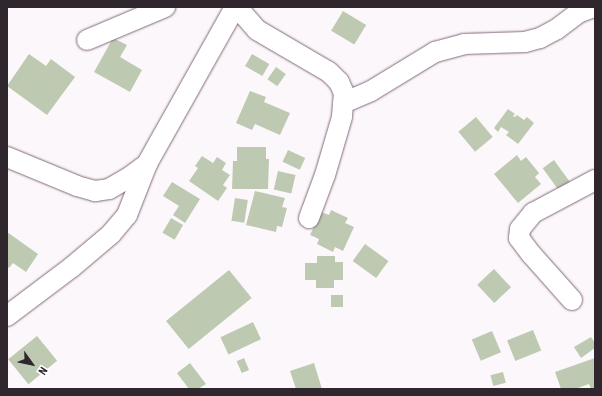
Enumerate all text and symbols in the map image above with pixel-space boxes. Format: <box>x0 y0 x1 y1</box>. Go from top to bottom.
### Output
north arrow <box>12 344 52 384</box>
text: N <box>35 364 50 377</box>

